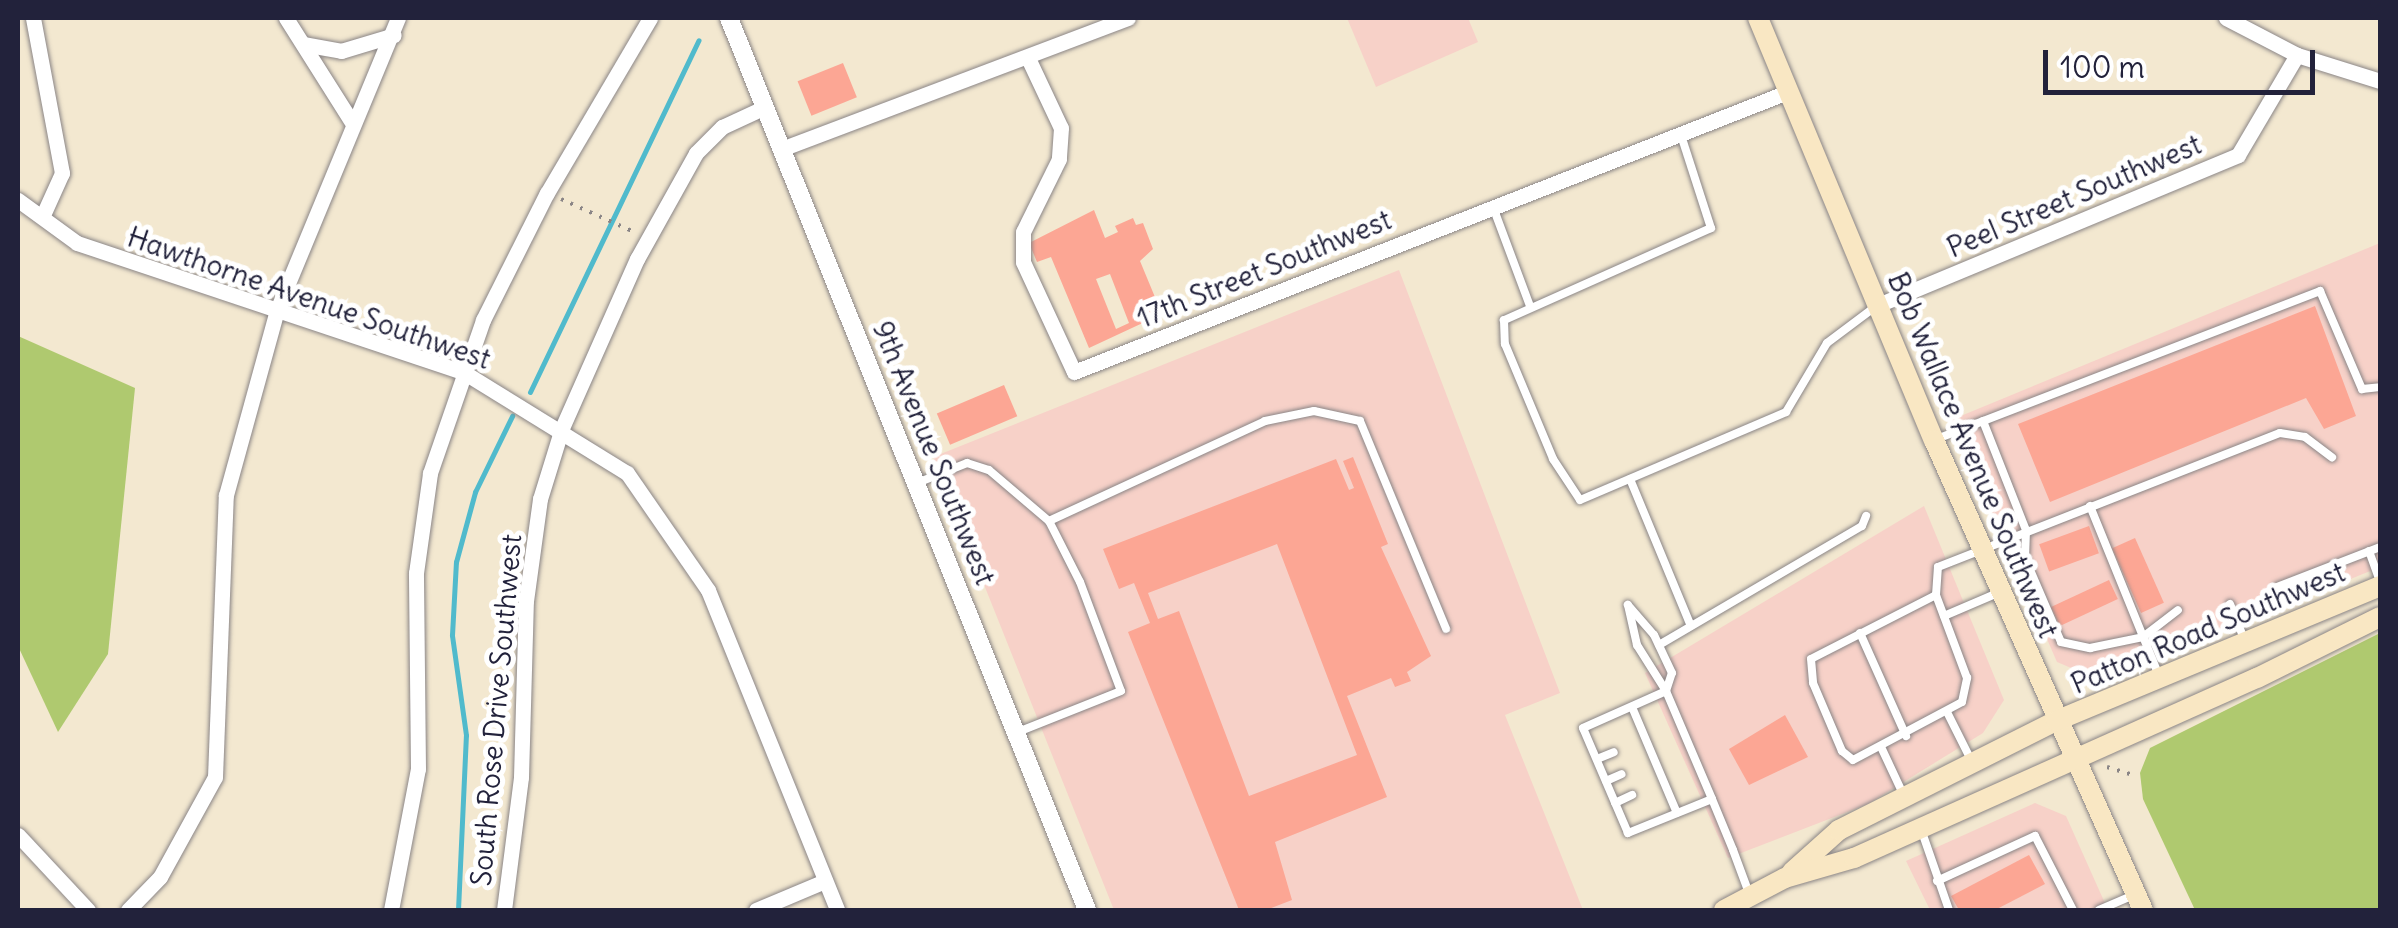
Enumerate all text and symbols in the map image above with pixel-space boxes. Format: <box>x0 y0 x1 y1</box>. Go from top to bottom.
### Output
scale bar <box>2048 30 2320 92</box>
text: 100 m <box>2060 48 2145 86</box>
street label: Peel Street Southwest <box>1942 127 2206 265</box>
street label: 17th Street Southwest <box>1132 203 1396 335</box>
street label: Hawthorne Avenue Southwest <box>123 220 495 376</box>
street label: Bob Wallace Avenue Southwest <box>1881 267 2065 643</box>
street label: 9th Avenue Southwest <box>866 316 1002 590</box>
street label: South Rose Drive Southwest <box>464 533 528 887</box>
street label: Patton Road Southwest <box>2066 555 2350 701</box>

